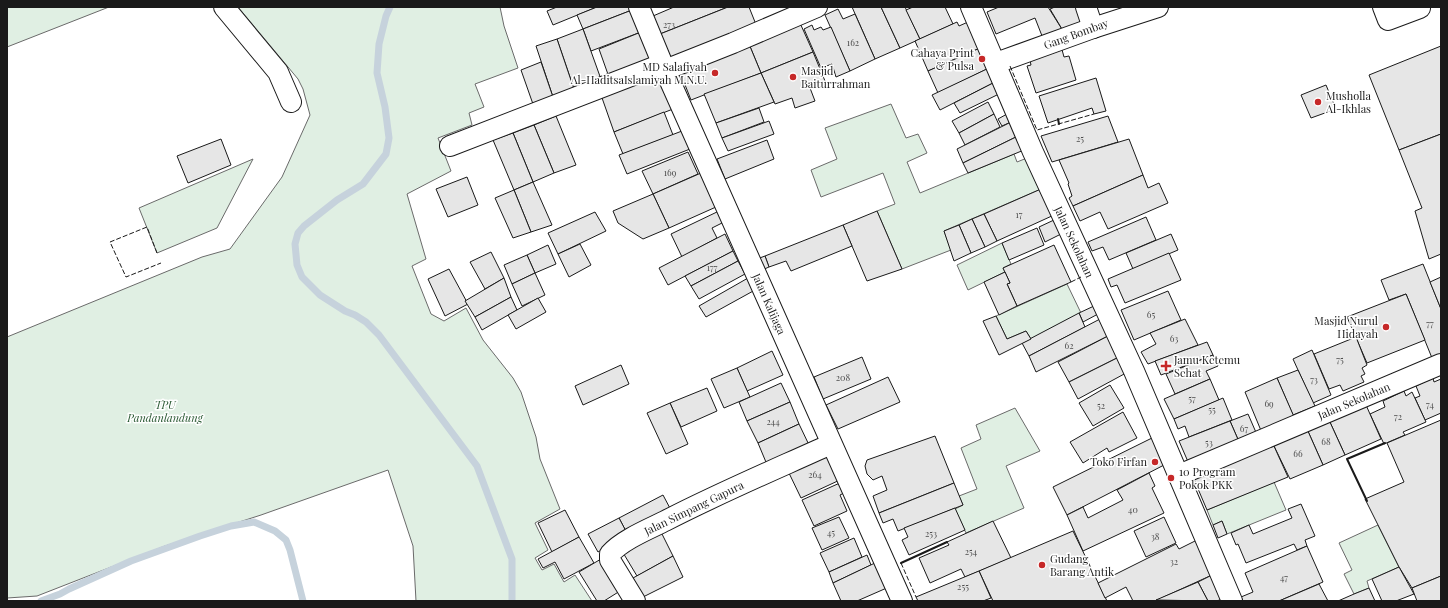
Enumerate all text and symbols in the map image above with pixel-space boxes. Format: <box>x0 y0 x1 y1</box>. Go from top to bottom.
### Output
street label: Gang Bombay <box>1041 15 1111 52</box>
house number: 273 <box>663 18 675 30</box>
house number: 162 <box>847 36 859 48</box>
place label: Cahaya Print & Pulsa <box>910 45 975 73</box>
marker: Cahaya Print & Pulsa <box>977 54 987 64</box>
place label: MD Salafiyah Al-HaditsaIslamiyah M.N.U. <box>570 59 708 87</box>
place label: Masjid Baiturrahman <box>801 63 871 91</box>
marker: MD Salafiyah Al-HaditsaIslamiyah M.N.U. <box>710 68 720 78</box>
marker: Masjid Baiturrahman <box>788 72 798 82</box>
place label: Musholla Al-Ikhlas <box>1325 88 1371 116</box>
marker: Musholla Al-Ikhlas <box>1313 97 1323 107</box>
house number: 25 <box>1076 132 1084 144</box>
house number: 169 <box>664 166 677 178</box>
street label: Jalan Sekolahan <box>1051 203 1098 280</box>
house number: 17 <box>1016 208 1023 220</box>
house number: 177 <box>707 261 718 273</box>
street label: Jalan Kalijaga <box>749 270 790 337</box>
house number: 65 <box>1147 308 1155 320</box>
place label: Masjid Nurul Hidayah <box>1314 313 1379 341</box>
house number: 77 <box>1426 317 1434 329</box>
marker: Masjid Nurul Hidayah <box>1381 322 1391 332</box>
house number: 63 <box>1170 332 1178 344</box>
house number: 62 <box>1065 339 1073 351</box>
place label: Jamu Ketemu Sehat <box>1173 352 1241 380</box>
house number: 75 <box>1336 353 1344 365</box>
marker: Jamu Ketemu Sehat <box>1161 361 1171 371</box>
house number: 208 <box>836 371 851 383</box>
house number: 73 <box>1310 373 1318 385</box>
street label: Jalan Sekolahan <box>1314 378 1393 423</box>
house number: 57 <box>1188 392 1196 404</box>
park label: TPU Pandanlandung <box>126 397 204 425</box>
house number: 69 <box>1264 397 1274 409</box>
house number: 74 <box>1426 398 1434 410</box>
house number: 52 <box>1097 399 1105 411</box>
house number: 55 <box>1208 403 1216 415</box>
house number: 72 <box>1394 410 1402 422</box>
house number: 244 <box>766 415 780 427</box>
house number: 67 <box>1240 422 1248 434</box>
house number: 68 <box>1321 435 1331 447</box>
house number: 53 <box>1205 436 1213 448</box>
house number: 66 <box>1293 447 1303 459</box>
place label: Toko Firfan <box>1090 454 1147 469</box>
marker: Toko Firfan <box>1150 457 1160 467</box>
place label: 10 Program Pokok PKK <box>1179 464 1236 492</box>
house number: 264 <box>808 468 822 480</box>
marker: 10 Program Pokok PKK <box>1166 473 1176 483</box>
street label: Jalan Simpang Gapura <box>641 477 746 539</box>
house number: 40 <box>1128 503 1138 515</box>
house number: 45 <box>827 526 835 538</box>
house number: 253 <box>925 527 937 539</box>
house number: 38 <box>1151 530 1160 542</box>
house number: 254 <box>965 545 978 557</box>
place label: Gudang Barang Antik <box>1050 551 1114 579</box>
house number: 32 <box>1170 555 1178 567</box>
marker: Gudang Barang Antik <box>1037 560 1047 570</box>
house number: 47 <box>1280 571 1288 583</box>
house number: 255 <box>957 580 969 592</box>

